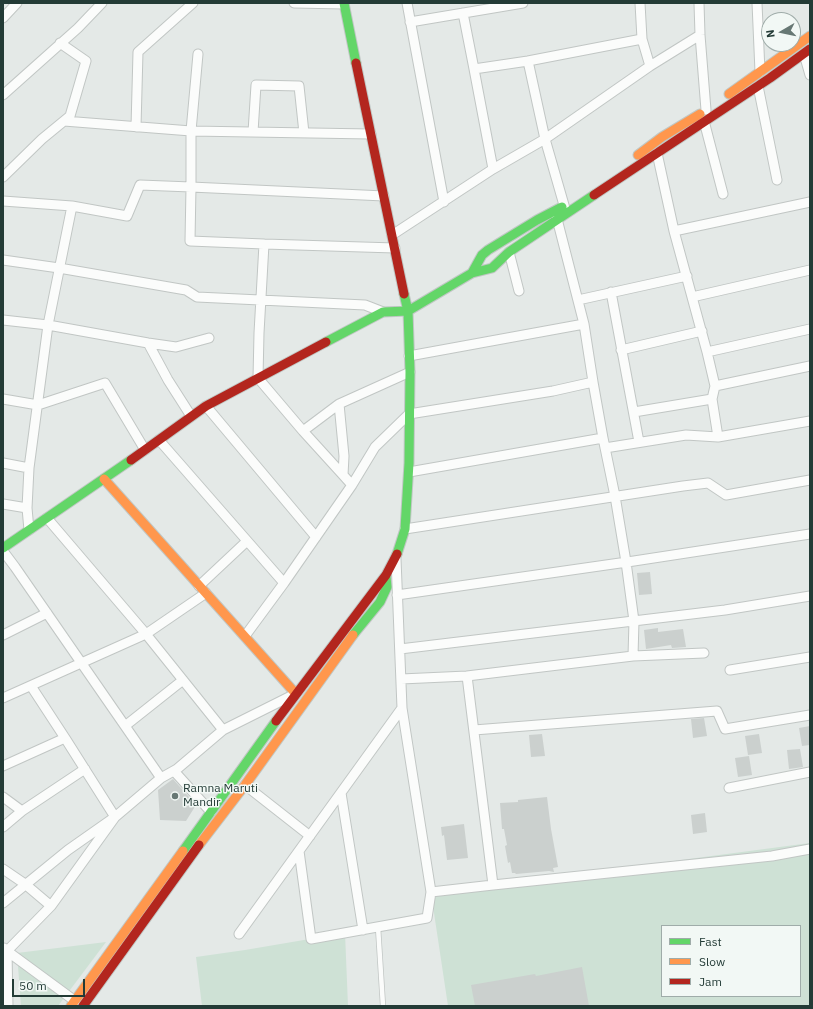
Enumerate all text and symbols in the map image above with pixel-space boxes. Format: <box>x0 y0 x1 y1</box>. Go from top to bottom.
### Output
north arrow <box>761 12 801 52</box>
text: N <box>763 29 778 39</box>
place label: Ramna Maruti Mandir <box>183 782 258 810</box>
marker: Ramna Maruti Mandir <box>170 791 180 801</box>
legend <box>661 925 801 997</box>
text: Fast <box>699 934 722 949</box>
text: Slow <box>699 954 725 969</box>
scale bar <box>14 971 87 997</box>
text: Jam <box>699 974 722 989</box>
text: 50 m <box>19 978 47 993</box>

